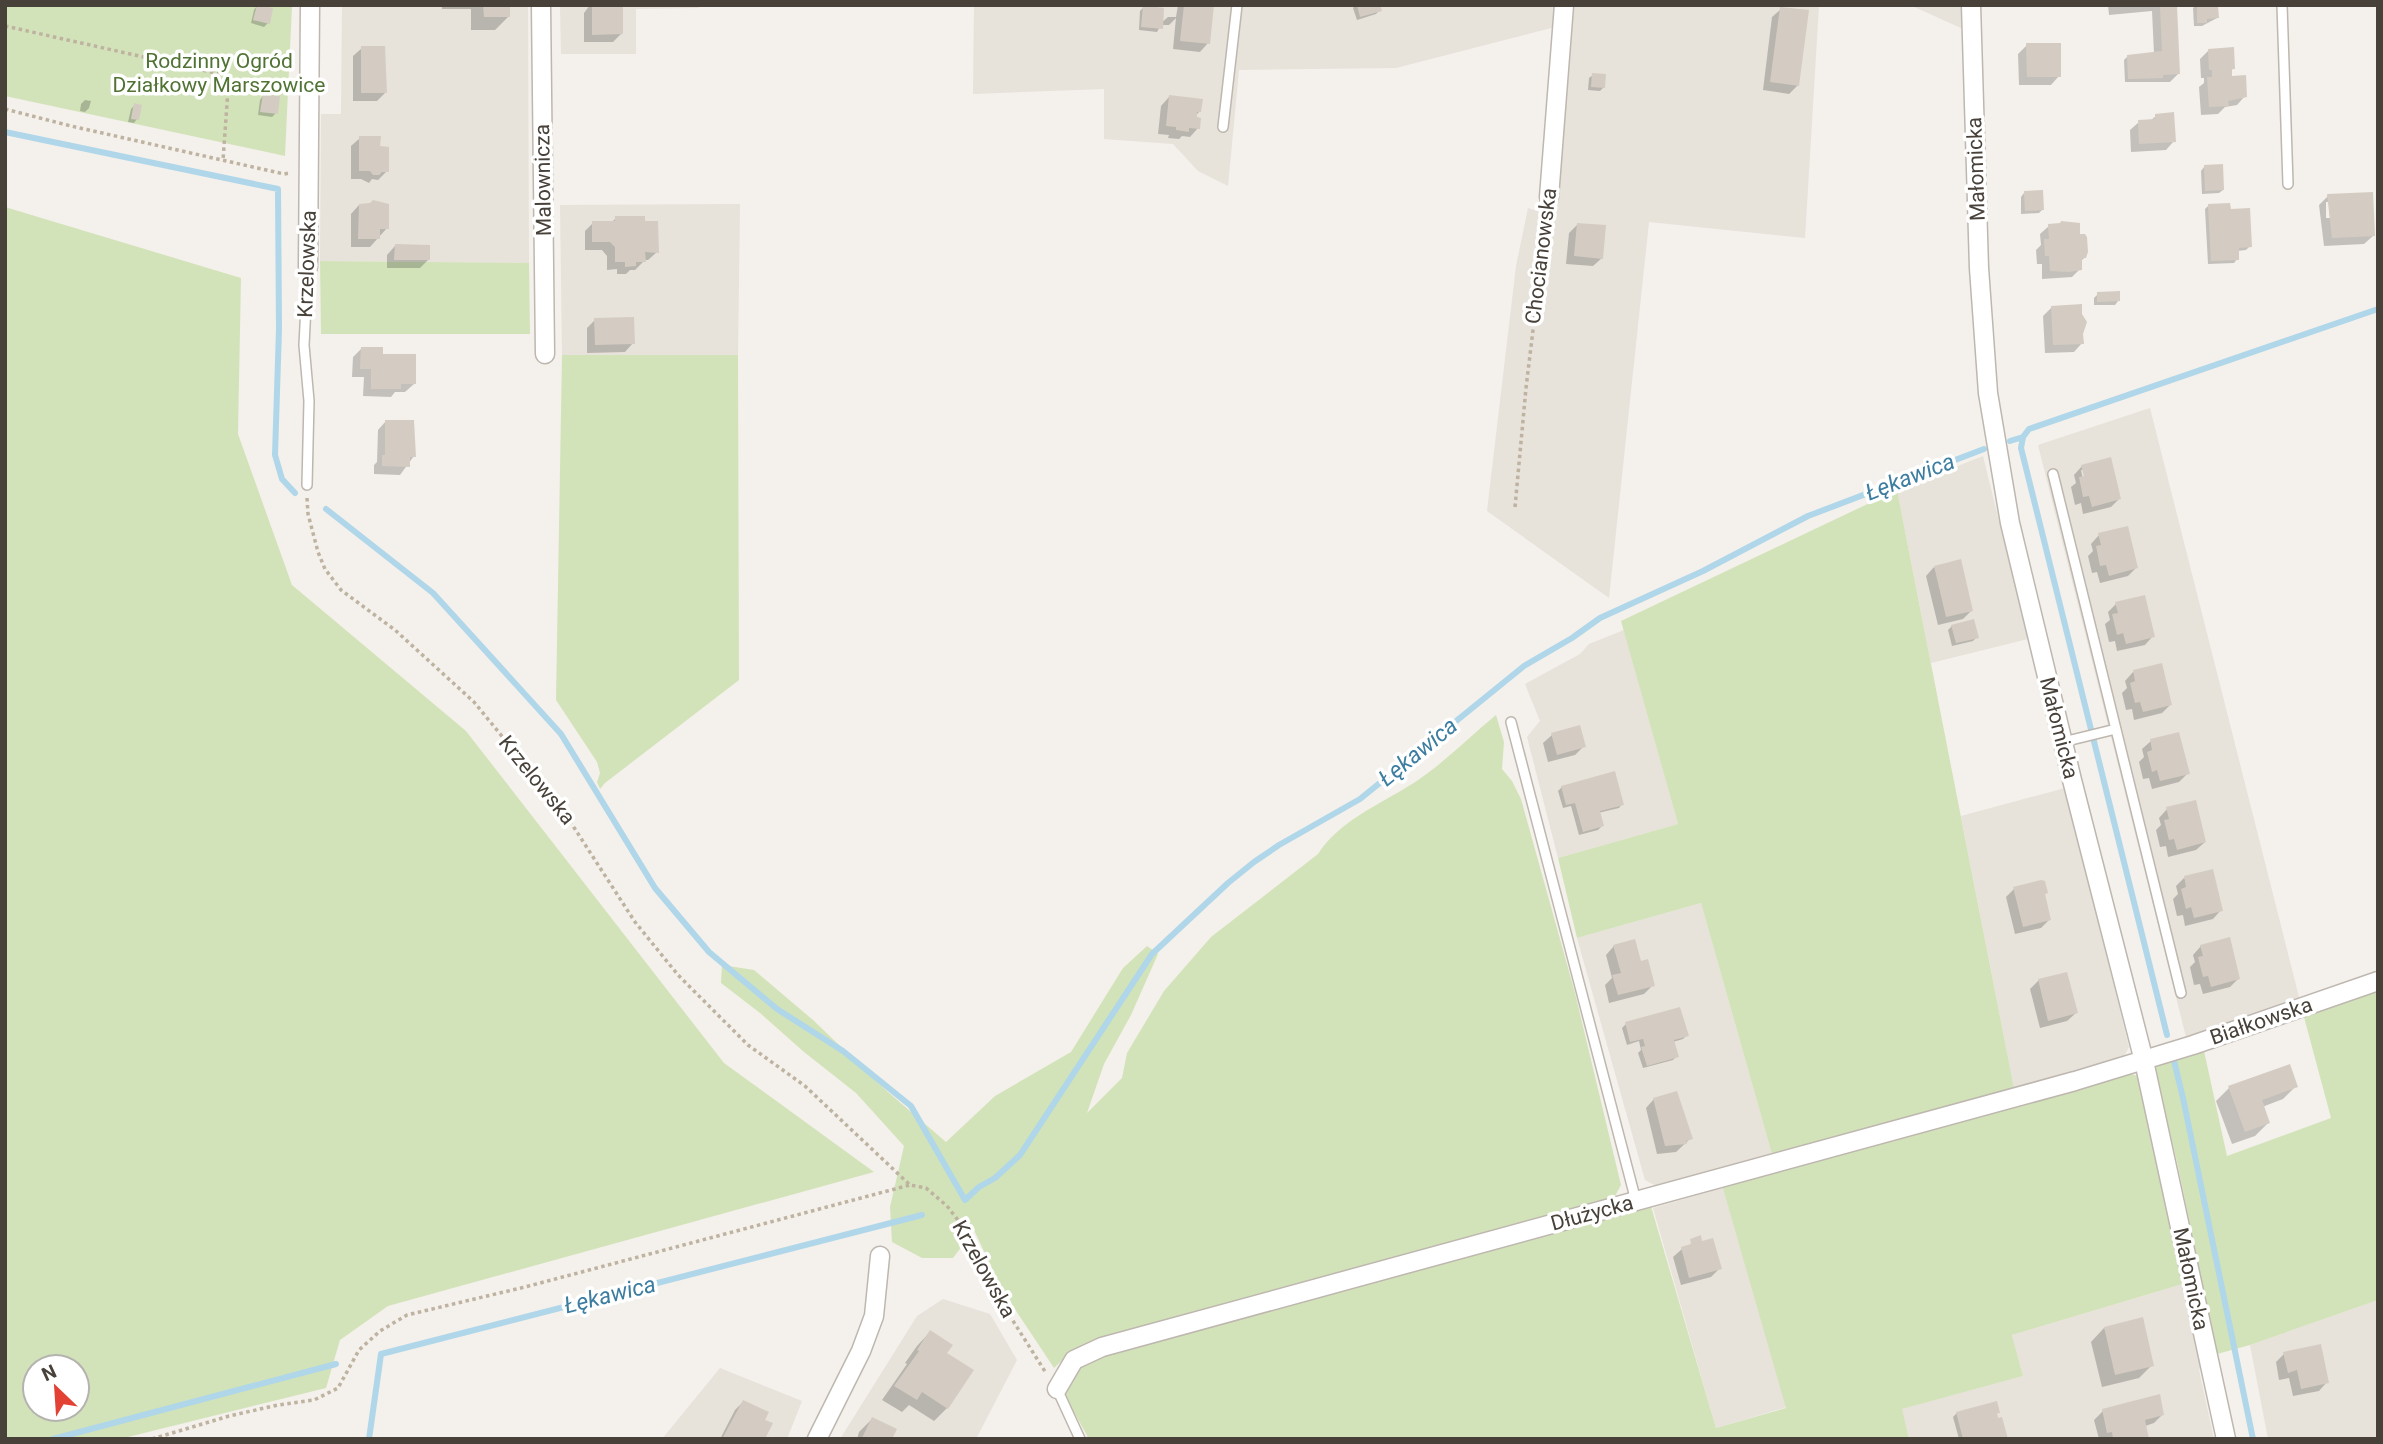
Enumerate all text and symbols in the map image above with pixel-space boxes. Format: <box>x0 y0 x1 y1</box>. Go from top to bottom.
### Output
park label: Rodzinny Ogród Działkowy Marszowice <box>113 49 325 97</box>
street label: Małomicka <box>1962 117 1990 221</box>
street label: Malownicza <box>530 124 556 236</box>
street label: Chocianowska <box>1521 187 1561 325</box>
street label: Krzelowska <box>293 210 321 318</box>
water label: Łękawica <box>1862 448 1958 506</box>
street label: Małomicka <box>2035 675 2083 781</box>
water label: Łękawica <box>1373 712 1463 792</box>
street label: Krzelowska <box>494 731 580 829</box>
street label: Białkowska <box>2207 992 2315 1050</box>
street label: Dłużycka <box>1548 1190 1636 1236</box>
street label: Krzelowska <box>947 1216 1021 1322</box>
street label: Małomicka <box>2168 1226 2214 1332</box>
water label: Łękawica <box>561 1271 659 1319</box>
north arrow <box>21 1353 91 1423</box>
text: N <box>38 1360 60 1386</box>

